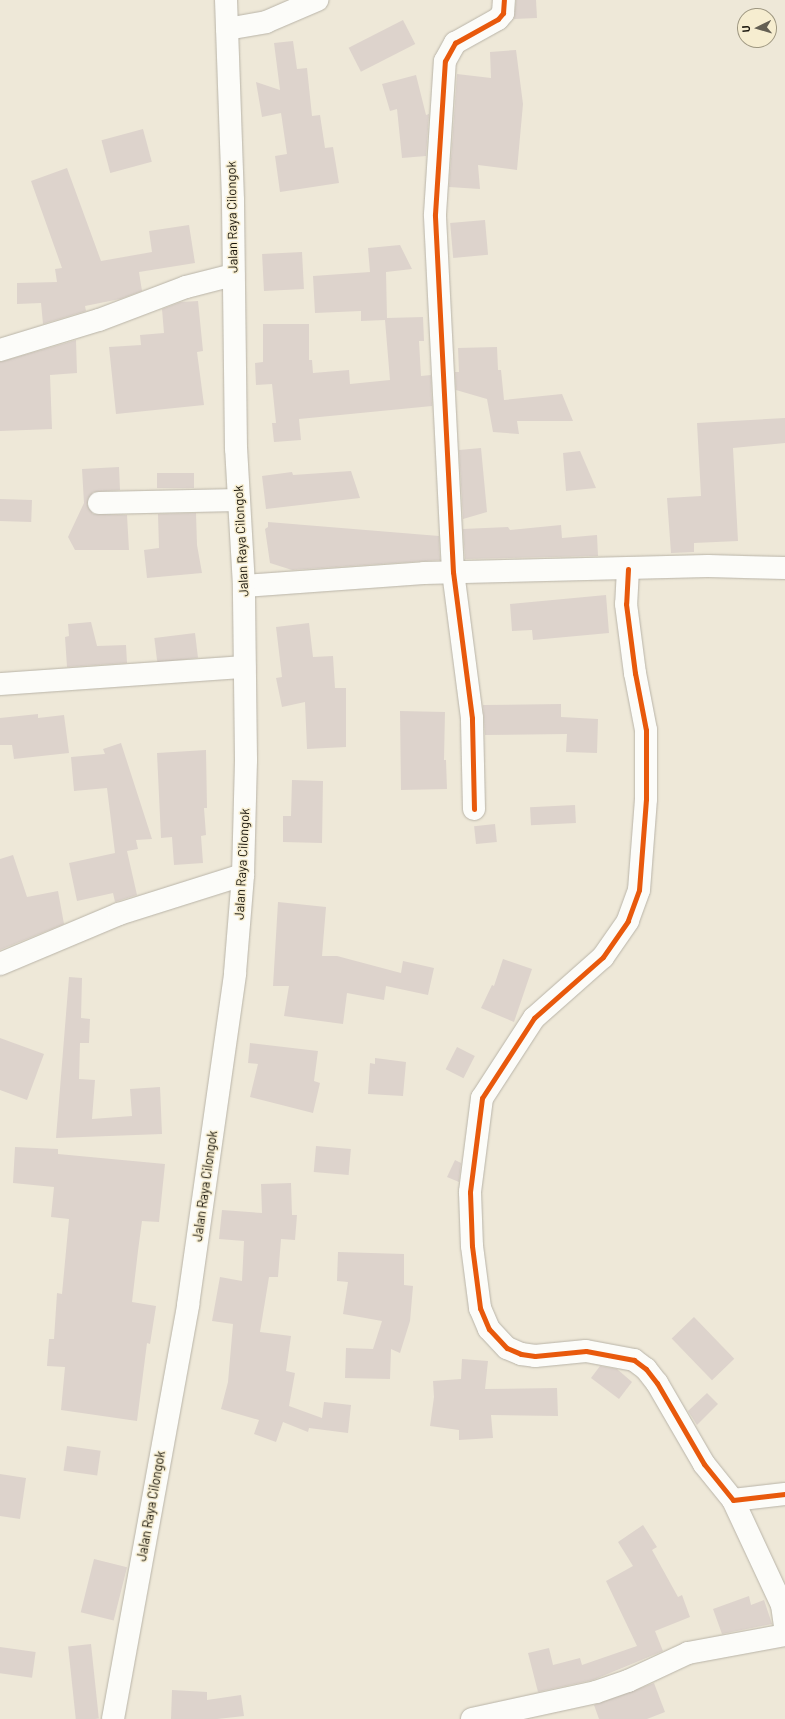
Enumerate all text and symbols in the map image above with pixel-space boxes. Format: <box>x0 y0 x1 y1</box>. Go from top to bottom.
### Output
north arrow <box>737 8 777 48</box>
text: U <box>739 25 752 33</box>
street label: Jalan Raya Cilongok <box>223 161 241 273</box>
street label: Jalan Raya Cilongok <box>230 485 252 597</box>
street label: Jalan Raya Cilongok <box>231 808 253 920</box>
street label: Jalan Raya Cilongok <box>189 1130 221 1242</box>
street label: Jalan Raya Cilongok <box>134 1450 168 1562</box>

